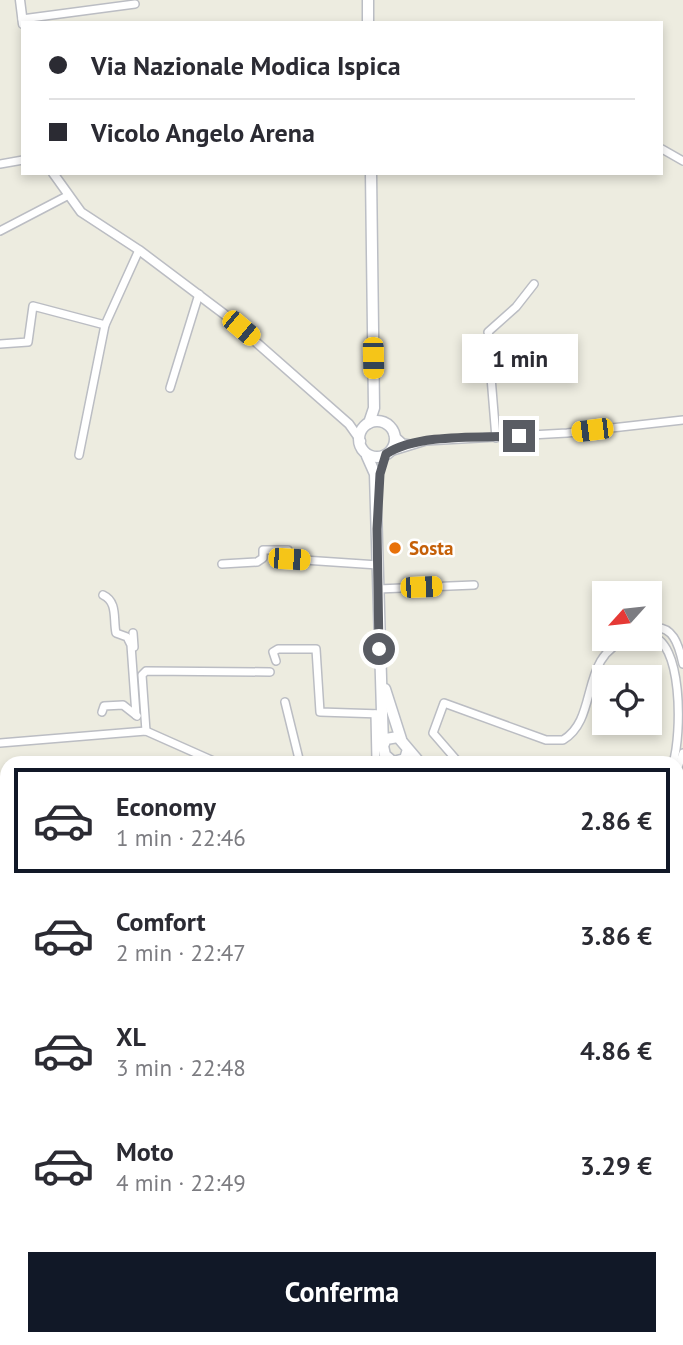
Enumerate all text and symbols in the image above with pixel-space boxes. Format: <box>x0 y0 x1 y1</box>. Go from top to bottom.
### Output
text: Via Nazionale Modica Ispica <box>91 49 401 82</box>
text: Vicolo Angelo Arena <box>91 116 315 149</box>
car <box>219 306 264 350</box>
callout: 1 min <box>461 334 577 384</box>
car <box>363 337 384 379</box>
text: 1 min <box>492 344 548 373</box>
car <box>570 417 615 443</box>
route end <box>503 420 535 452</box>
place label: Sosta <box>409 536 453 560</box>
marker: Sosta <box>387 540 403 556</box>
car <box>268 547 311 571</box>
car <box>400 576 443 598</box>
north arrow <box>592 581 662 651</box>
map controls <box>592 581 662 735</box>
route start <box>363 633 395 665</box>
button: locate <box>592 665 662 735</box>
icon: car <box>32 789 95 852</box>
text: Economy <box>116 790 216 823</box>
text: 2.86 € <box>580 804 652 837</box>
text: 1 min · 22:46 <box>116 823 246 852</box>
icon: car <box>32 904 95 967</box>
text: Comfort <box>116 905 206 938</box>
text: 3.86 € <box>580 919 652 952</box>
text: 2 min · 22:47 <box>116 938 246 967</box>
icon: car <box>32 1019 95 1082</box>
text: XL <box>116 1020 146 1053</box>
text: 4.86 € <box>580 1034 652 1067</box>
text: 3 min · 22:48 <box>116 1053 246 1082</box>
icon: car <box>32 1134 95 1197</box>
text: Moto <box>116 1135 174 1168</box>
text: 3.29 € <box>580 1149 652 1182</box>
text: 4 min · 22:49 <box>116 1168 246 1197</box>
button: Conferma <box>28 1252 656 1332</box>

